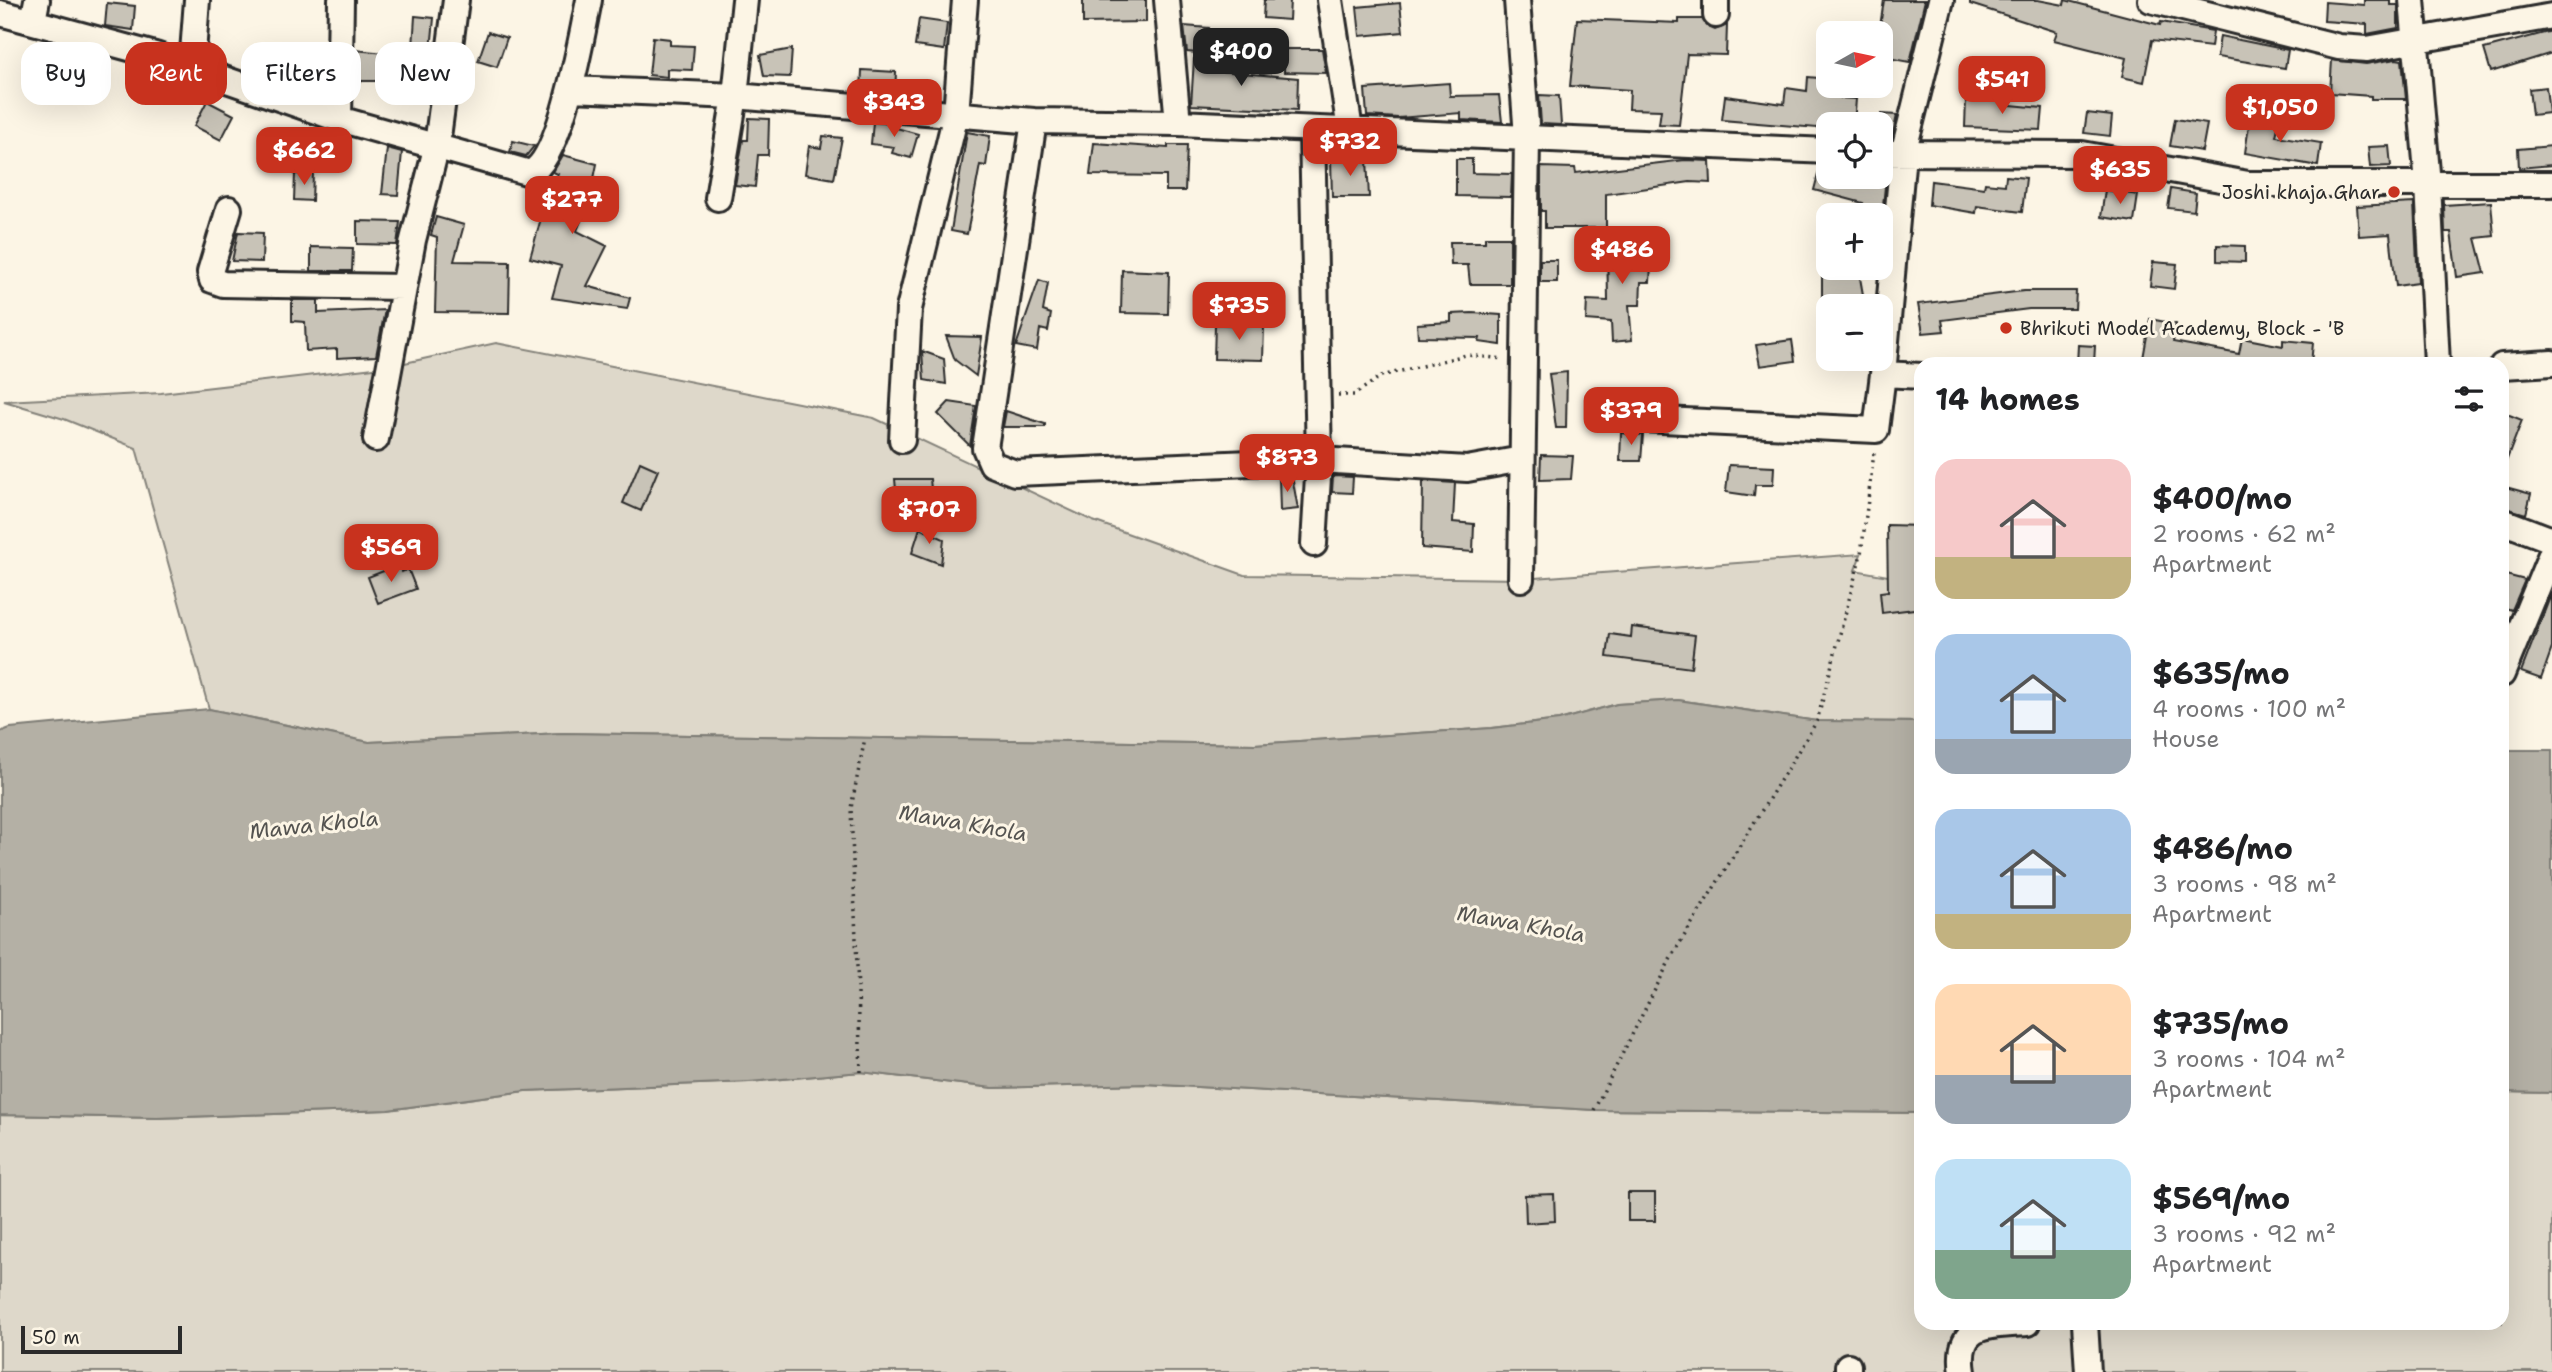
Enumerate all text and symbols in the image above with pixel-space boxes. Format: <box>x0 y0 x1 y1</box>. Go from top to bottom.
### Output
north arrow <box>1816 21 1894 98</box>
map controls <box>1816 21 1893 371</box>
pin: $400 <box>1200 28 1282 88</box>
text: $400 <box>1209 36 1273 66</box>
chip: Buy <box>21 42 111 105</box>
chip: Rent <box>125 42 227 105</box>
chip: Filters <box>241 42 361 105</box>
chip: New <box>375 42 475 105</box>
pin: $541 <box>1961 57 2043 116</box>
text: $541 <box>1974 64 2030 94</box>
pin: $343 <box>853 80 935 139</box>
pin: $1,050 <box>2223 85 2337 144</box>
text: $343 <box>863 87 925 117</box>
text: $1,050 <box>2242 92 2318 122</box>
button: locate <box>1816 112 1893 189</box>
pin: $732 <box>1309 118 1391 178</box>
text: $732 <box>1319 126 1381 156</box>
pin: $662 <box>263 128 345 187</box>
text: $662 <box>272 135 336 165</box>
pin: $635 <box>2079 146 2161 206</box>
text: $635 <box>2089 154 2151 184</box>
pin: $277 <box>531 176 613 236</box>
place label: Joshi khaja Ghar <box>2221 180 2380 205</box>
text: $277 <box>541 184 603 214</box>
marker: Joshi khaja Ghar <box>2386 184 2402 200</box>
button: + <box>1816 203 1893 280</box>
pin: $486 <box>1581 226 1663 286</box>
text: $486 <box>1590 234 1654 264</box>
pin: $735 <box>1198 282 1280 342</box>
text: $735 <box>1209 290 1269 320</box>
button: − <box>1816 294 1893 371</box>
place label: Bhrikuti Model Academy, Block - 'B <box>2020 316 2344 341</box>
marker: Bhrikuti Model Academy, Block - 'B <box>1998 320 2014 336</box>
text: 14 homes <box>1935 379 2080 420</box>
icon: filters <box>2450 380 2488 418</box>
pin: $379 <box>1590 388 1672 447</box>
text: $379 <box>1600 395 1662 425</box>
pin: $873 <box>1246 434 1328 494</box>
text: $873 <box>1256 442 1318 472</box>
text: $400/mo <box>2152 478 2292 519</box>
pin: $707 <box>888 486 970 546</box>
icon: home <box>1991 487 2075 571</box>
text: $707 <box>897 494 961 524</box>
text: 2 rooms · 62 m² <box>2152 519 2336 549</box>
pin: $569 <box>350 524 432 584</box>
text: $569 <box>360 532 422 562</box>
text: Apartment <box>2152 549 2272 579</box>
text: $635/mo <box>2152 653 2290 694</box>
icon: home <box>1991 662 2075 746</box>
text: 4 rooms · 100 m² <box>2152 694 2346 724</box>
text: House <box>2152 724 2220 754</box>
water label: Mawa Khola <box>897 798 1029 848</box>
water label: Mawa Khola <box>248 804 380 846</box>
text: $486/mo <box>2152 828 2293 869</box>
icon: home <box>1991 837 2075 921</box>
text: 3 rooms · 98 m² <box>2152 869 2337 899</box>
water label: Mawa Khola <box>1455 899 1587 949</box>
text: Apartment <box>2152 899 2272 929</box>
text: $735/mo <box>2152 1003 2289 1044</box>
icon: home <box>1991 1012 2075 1096</box>
text: 3 rooms · 104 m² <box>2152 1044 2345 1074</box>
text: Apartment <box>2152 1074 2272 1104</box>
text: $569/mo <box>2152 1178 2290 1219</box>
icon: home <box>1991 1187 2075 1271</box>
text: 3 rooms · 92 m² <box>2152 1219 2336 1249</box>
text: Apartment <box>2152 1249 2272 1279</box>
scale bar <box>21 1323 182 1355</box>
text: 50 m <box>32 1325 80 1350</box>

